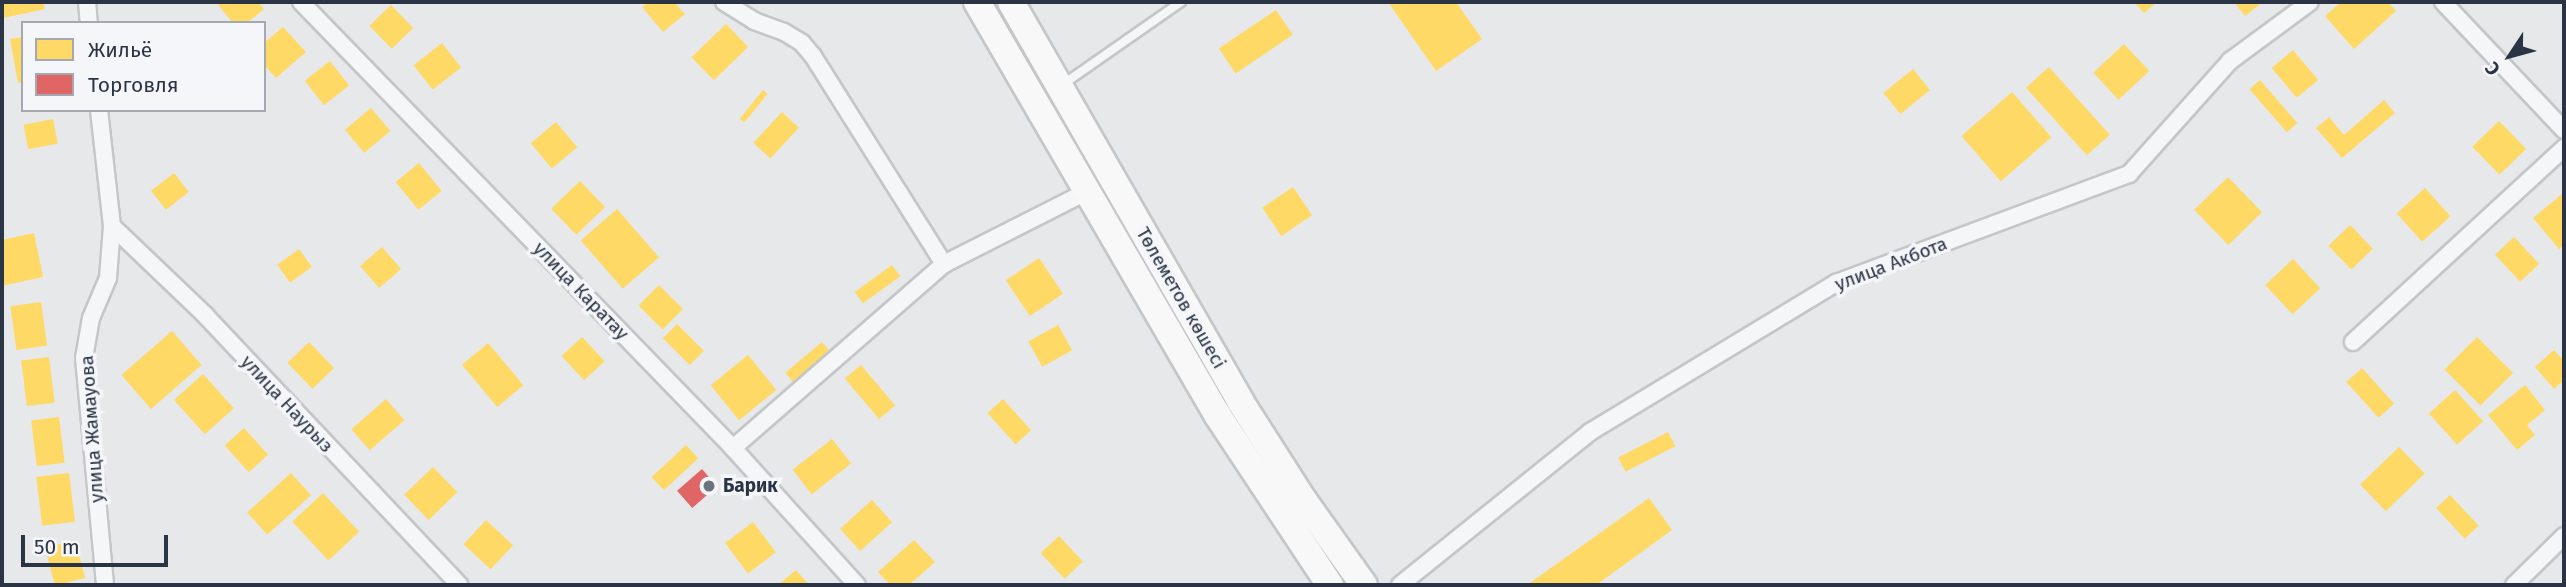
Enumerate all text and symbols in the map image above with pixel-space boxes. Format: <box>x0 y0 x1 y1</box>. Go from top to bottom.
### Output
legend <box>21 21 266 112</box>
north arrow <box>2475 21 2545 91</box>
text: Жильё <box>88 37 152 63</box>
text: С <box>2480 57 2505 80</box>
text: Торговля <box>88 72 179 98</box>
street label: Төлеметов көшесі <box>1131 223 1231 373</box>
street label: улица Акбота <box>1832 232 1950 296</box>
street label: улица Каратау <box>528 237 634 345</box>
street label: улица Наурыз <box>236 351 338 457</box>
street label: улица Жамауова <box>75 354 109 504</box>
place label: Барик <box>723 475 778 497</box>
marker: Барик <box>701 478 717 494</box>
scale bar <box>24 520 172 564</box>
text: 50 m <box>34 534 80 560</box>

